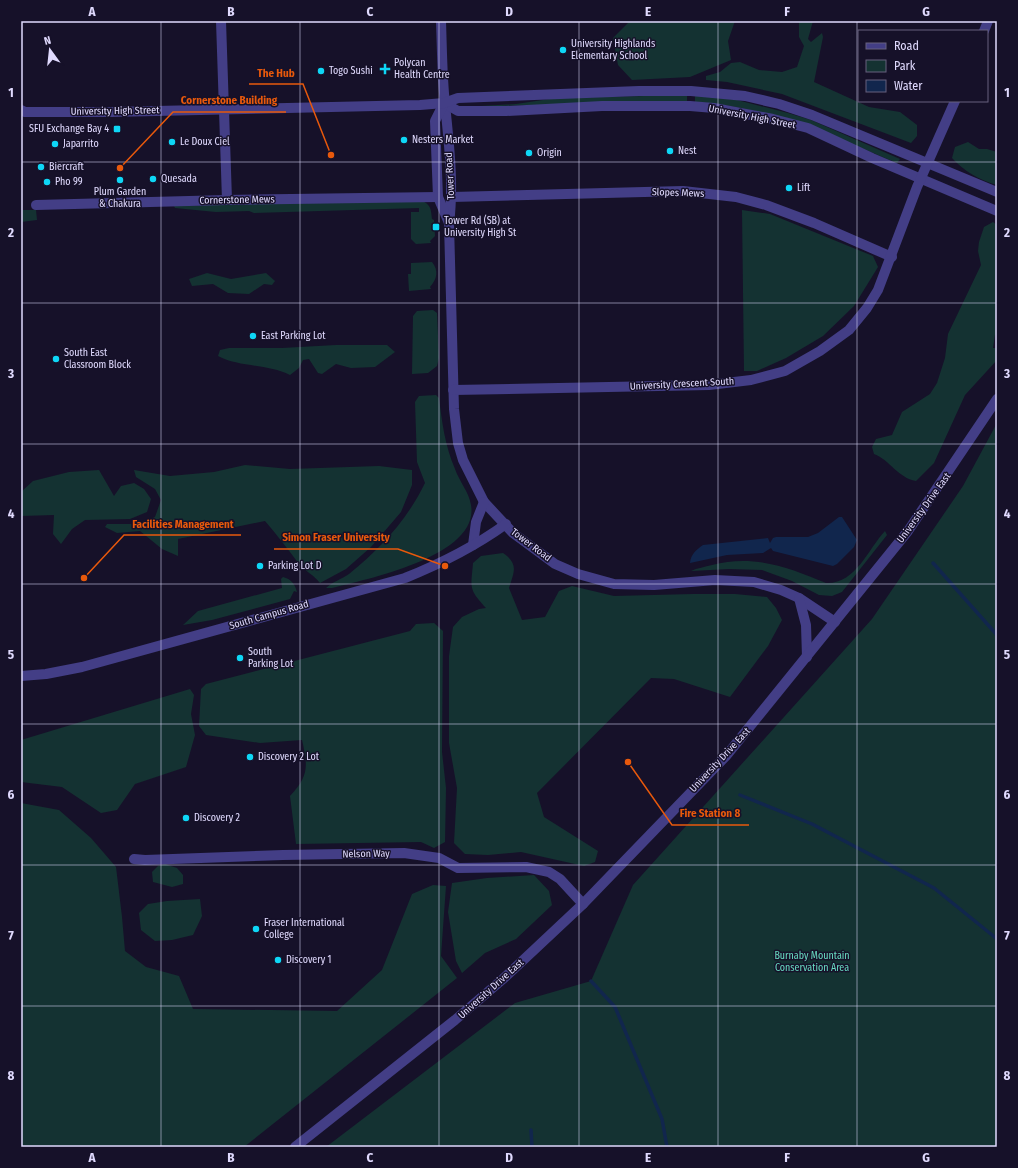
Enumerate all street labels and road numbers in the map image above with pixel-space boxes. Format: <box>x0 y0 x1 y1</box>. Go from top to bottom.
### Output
street label: University High Street <box>707 103 797 131</box>
street label: University High Street <box>71 104 160 118</box>
street label: Tower Road <box>443 152 457 200</box>
street label: Slopes Mews <box>652 186 704 200</box>
street label: Cornerstone Mews <box>199 193 275 207</box>
street label: University Crescent South <box>630 375 734 393</box>
street label: University Drive East <box>895 470 954 545</box>
street label: Tower Road <box>508 526 554 564</box>
street label: South Campus Road <box>228 598 310 632</box>
street label: University Drive East <box>687 725 753 795</box>
street label: Nelson Way <box>342 848 390 860</box>
street label: University Drive East <box>456 956 527 1021</box>

